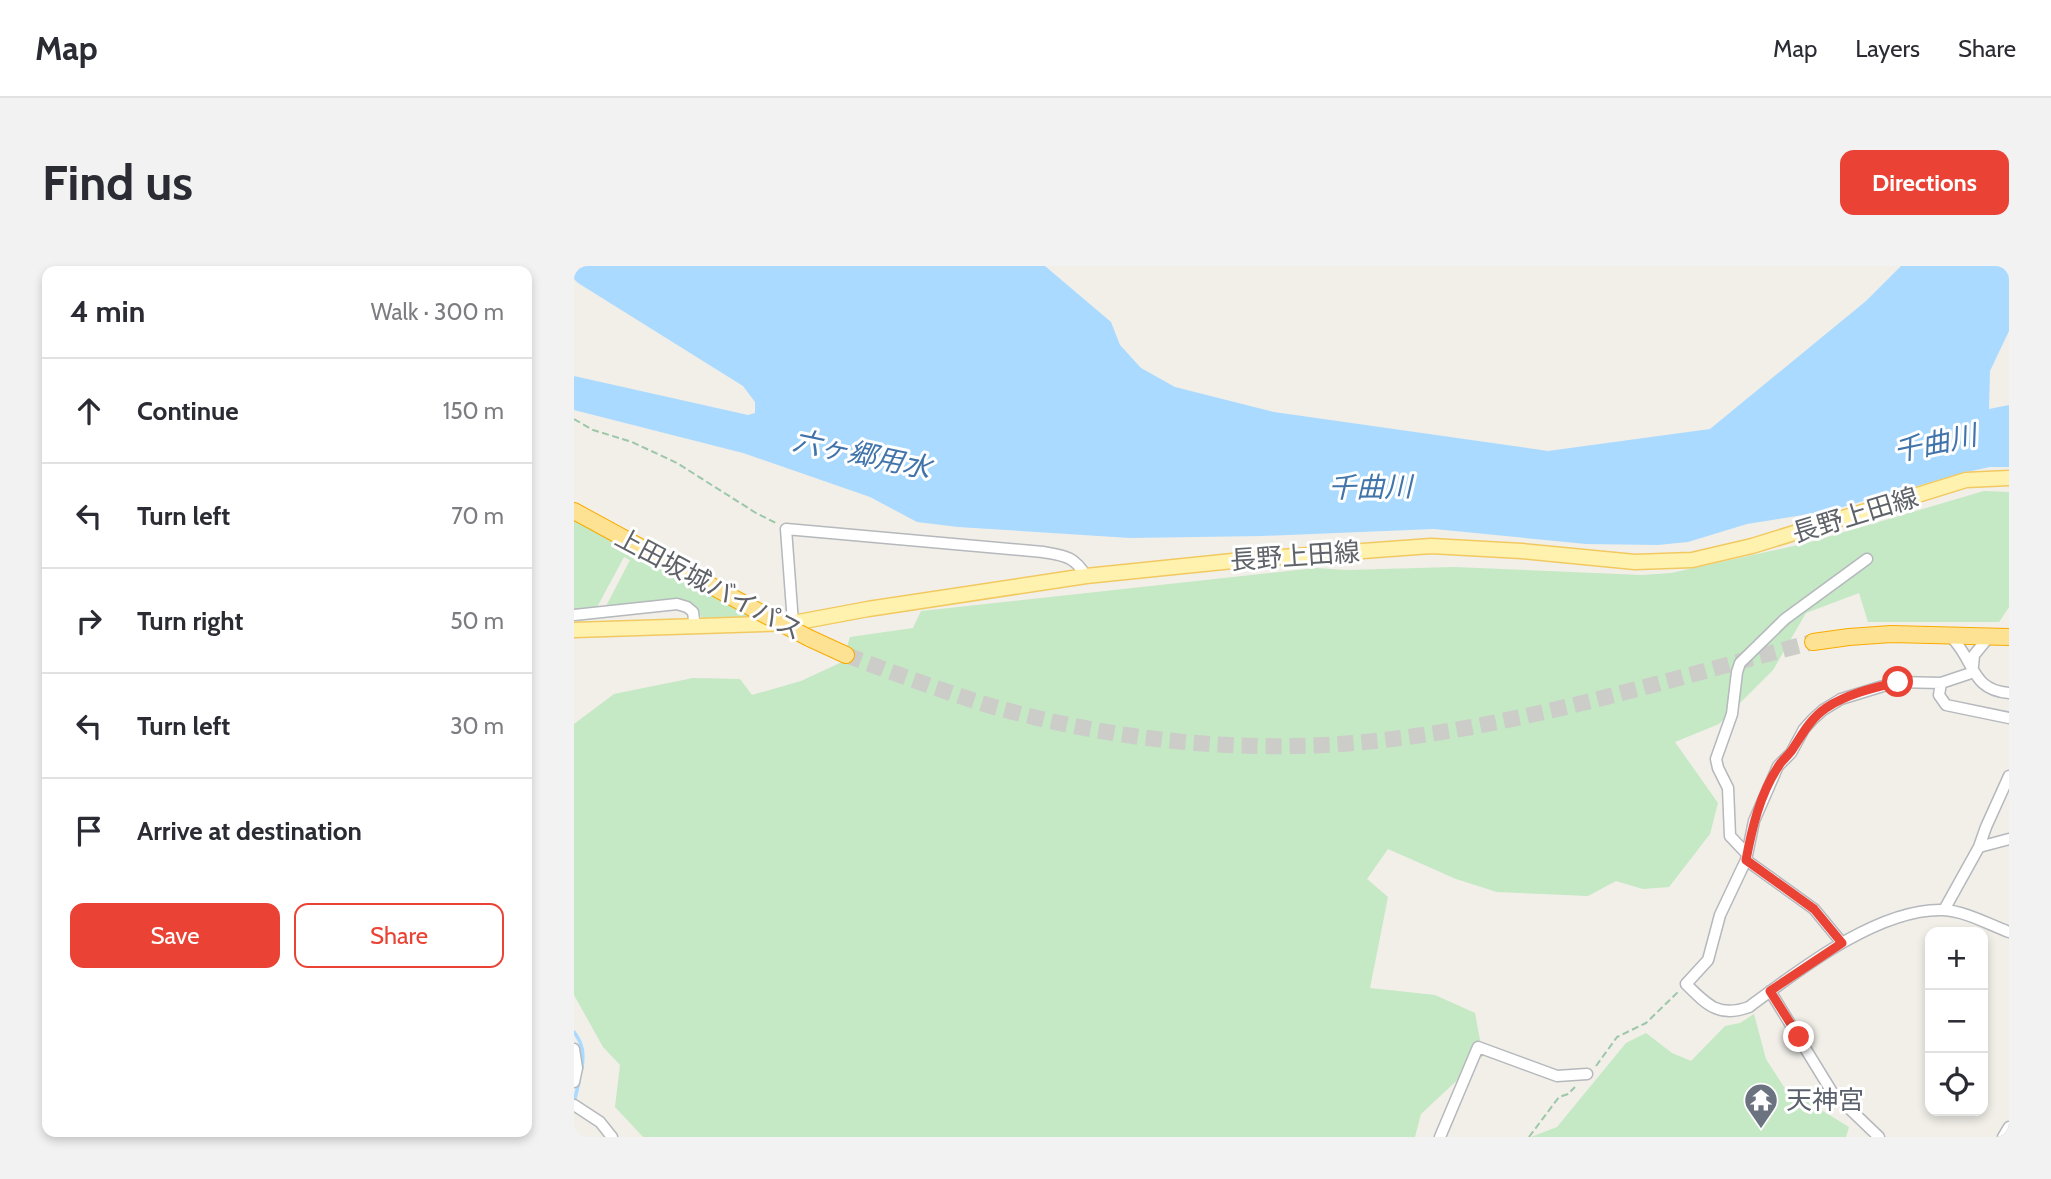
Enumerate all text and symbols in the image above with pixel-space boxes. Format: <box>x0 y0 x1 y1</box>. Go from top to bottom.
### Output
text: Map <box>35 28 98 68</box>
text: Map <box>1773 34 1817 63</box>
text: Layers <box>1855 34 1920 63</box>
text: Share <box>1958 34 2016 63</box>
button: Directions <box>1840 150 2009 215</box>
text: Find us <box>42 153 193 212</box>
text: 4 min <box>70 293 145 330</box>
text: Walk · 300 m <box>371 298 504 326</box>
icon: ahead <box>70 392 108 430</box>
text: Continue <box>137 395 239 427</box>
text: 150 m <box>443 397 504 425</box>
water label: 千曲川 <box>1890 417 1983 468</box>
water label: 六ヶ郷用水 <box>790 423 937 486</box>
water label: 千曲川 <box>1328 469 1415 505</box>
street label: 長野上田線 <box>1788 481 1922 549</box>
icon: left <box>70 497 108 535</box>
text: Turn left <box>137 500 230 532</box>
text: 70 m <box>451 502 504 530</box>
street label: 上田坂城バイパス <box>610 521 808 647</box>
street label: 長野上田線 <box>1229 536 1361 576</box>
icon: right <box>70 602 108 640</box>
text: Turn right <box>137 605 243 637</box>
text: 50 m <box>450 607 504 635</box>
route start <box>1882 666 1913 697</box>
icon: left <box>70 707 108 745</box>
text: Turn left <box>137 710 230 742</box>
text: 30 m <box>450 712 504 740</box>
icon: arrive <box>70 812 108 850</box>
text: Arrive at destination <box>137 815 362 847</box>
button: Save <box>70 903 280 968</box>
button: Share <box>294 903 504 968</box>
map controls <box>1925 927 1988 1116</box>
button: + <box>1925 927 1988 990</box>
button: − <box>1925 990 1988 1053</box>
route end <box>1783 1021 1814 1052</box>
button: locate <box>1925 1053 1988 1116</box>
temple icon: 天神宮 <box>1742 1081 1780 1130</box>
place label: 天神宮 <box>1786 1084 1864 1116</box>

